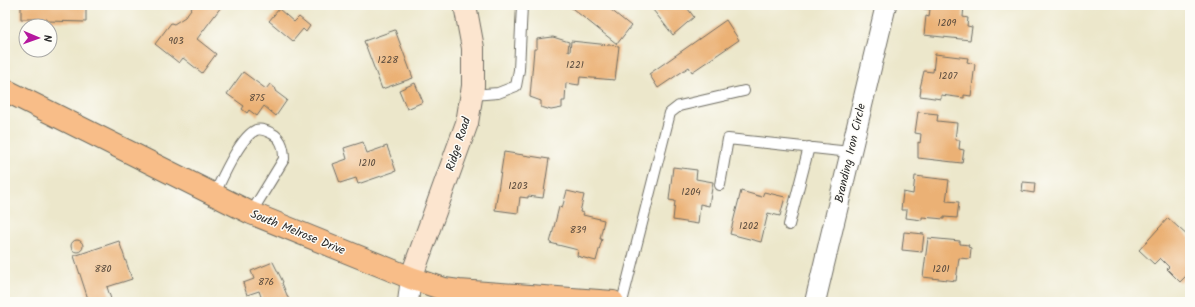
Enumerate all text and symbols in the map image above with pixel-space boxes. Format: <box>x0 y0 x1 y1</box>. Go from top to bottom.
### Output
house number: 1209 <box>938 15 957 31</box>
north arrow <box>18 18 58 58</box>
house number: 903 <box>168 33 184 49</box>
text: N <box>38 35 56 42</box>
house number: 1228 <box>378 52 399 68</box>
house number: 1221 <box>566 57 584 73</box>
house number: 1207 <box>939 68 958 84</box>
house number: 875 <box>249 90 266 106</box>
street label: Branding Iron Circle <box>830 101 871 205</box>
street label: Ridge Road <box>441 114 476 174</box>
house number: 1210 <box>358 155 376 171</box>
house number: 1203 <box>508 178 528 194</box>
house number: 1204 <box>681 184 701 200</box>
street label: South Melrose Drive <box>247 205 349 260</box>
house number: 1202 <box>739 218 759 234</box>
house number: 839 <box>570 222 586 238</box>
house number: 880 <box>94 261 112 277</box>
house number: 1201 <box>932 261 950 277</box>
house number: 876 <box>258 274 274 290</box>

